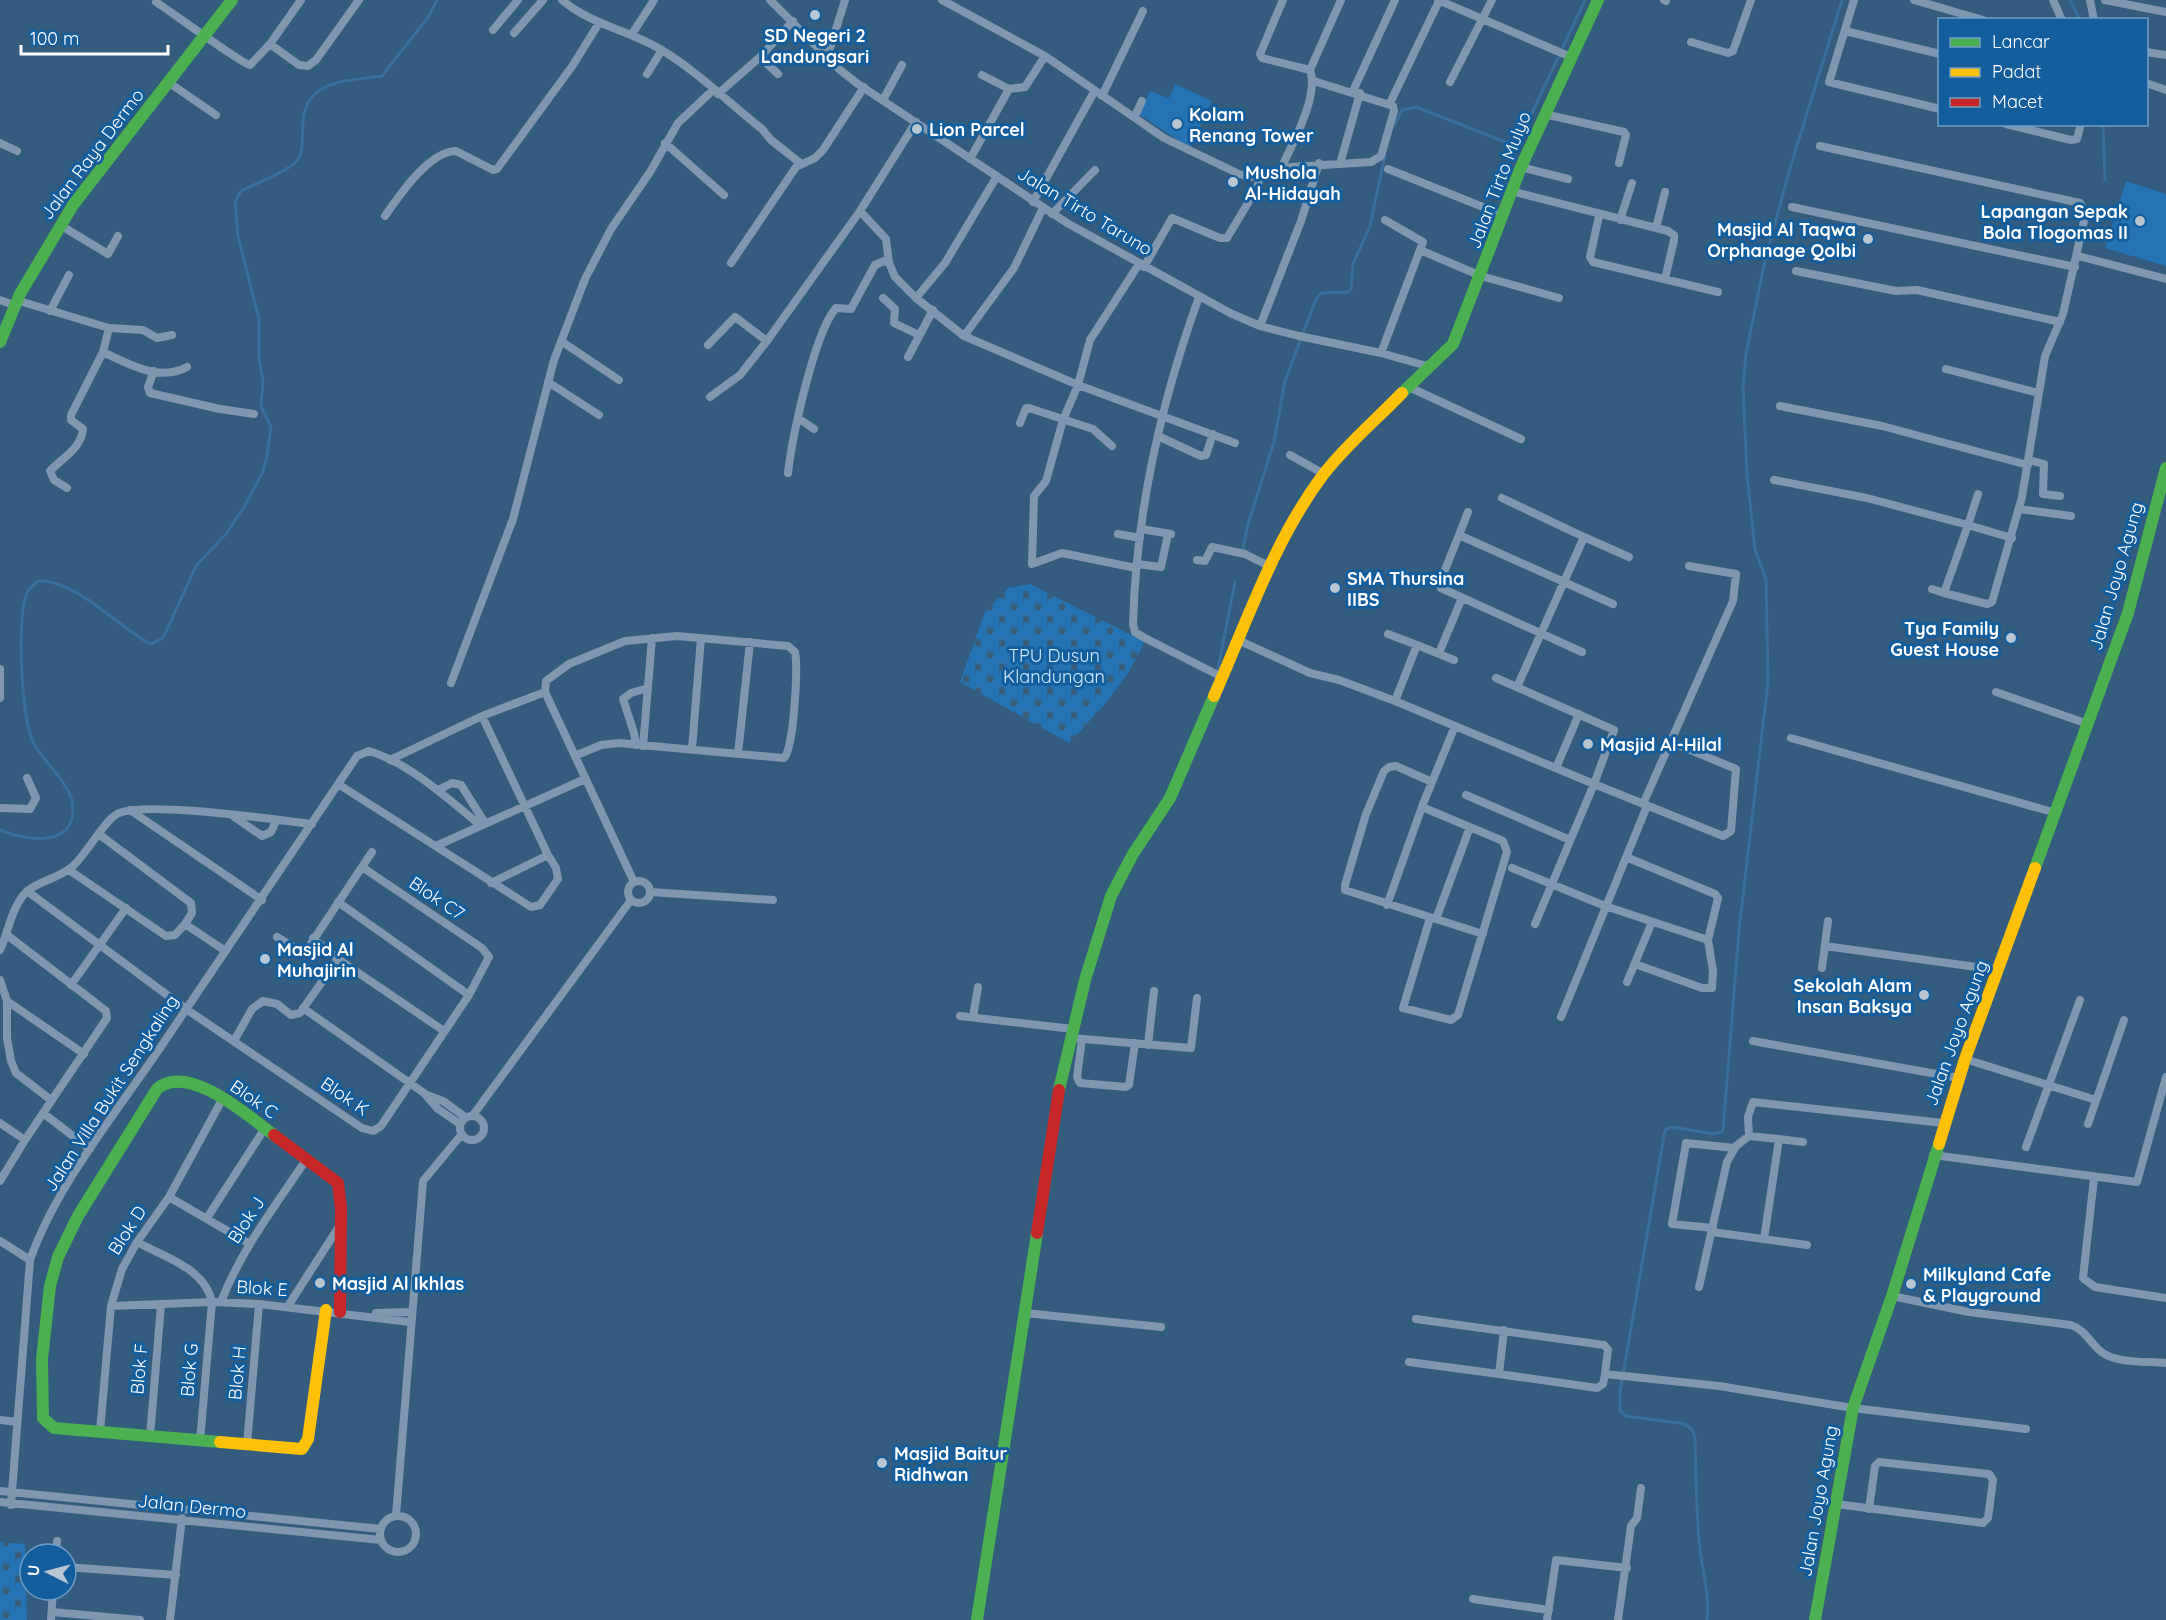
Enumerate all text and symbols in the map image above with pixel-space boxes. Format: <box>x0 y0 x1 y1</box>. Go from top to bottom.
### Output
marker: SD Negeri 2 Landungsari <box>808 8 822 22</box>
scale bar <box>21 18 168 56</box>
legend <box>1938 18 2148 126</box>
place label: SD Negeri 2 Landungsari <box>761 24 869 68</box>
text: 100 m <box>30 27 79 50</box>
text: Lancar <box>1992 30 2050 53</box>
text: Padat <box>1992 60 2041 83</box>
street label: Jalan Raya Dermo <box>35 84 149 224</box>
text: Macet <box>1992 90 2043 113</box>
place label: Kolam Renang Tower <box>1189 103 1314 147</box>
street label: Jalan Tirto Mulyo <box>1462 108 1536 252</box>
marker: Kolam Renang Tower <box>1170 117 1184 131</box>
place label: Lion Parcel <box>929 118 1025 141</box>
marker: Lion Parcel <box>910 122 924 136</box>
place label: Mushola Al-Hidayah <box>1245 161 1341 205</box>
street label: Jalan Tirto Taruno <box>1013 162 1157 260</box>
marker: Mushola Al-Hidayah <box>1226 175 1240 189</box>
place label: Lapangan Sepak Bola Tlogomas II <box>1981 200 2128 244</box>
marker: Lapangan Sepak Bola Tlogomas II <box>2133 214 2147 228</box>
place label: Masjid Al Taqwa Orphanage Qolbi <box>1707 218 1856 262</box>
marker: Masjid Al Taqwa Orphanage Qolbi <box>1861 232 1875 246</box>
street label: Jalan Joyo Agung <box>2084 499 2148 653</box>
place label: SMA Thursina IIBS <box>1347 567 1464 611</box>
marker: SMA Thursina IIBS <box>1328 581 1342 595</box>
place label: Tya Family Guest House <box>1890 617 1999 661</box>
marker: Tya Family Guest House <box>2004 631 2018 645</box>
park label: TPU Dusun Klandungan <box>1003 644 1105 688</box>
place label: Masjid Al-Hilal <box>1600 733 1722 756</box>
marker: Masjid Al-Hilal <box>1581 737 1595 751</box>
street label: Blok C7 <box>405 871 469 925</box>
place label: Masjid Al Muhajirin <box>277 938 356 982</box>
marker: Masjid Al Muhajirin <box>258 952 272 966</box>
street label: Jalan Joyo Agung <box>1919 957 1993 1109</box>
place label: Sekolah Alam Insan Baksya <box>1794 974 1912 1018</box>
marker: Sekolah Alam Insan Baksya <box>1917 988 1931 1002</box>
street label: Jalan Villa Bukit Sengkaling <box>39 990 183 1196</box>
street label: Blok K <box>317 1072 373 1120</box>
street label: Blok C <box>226 1074 282 1124</box>
street label: Blok J <box>222 1192 270 1248</box>
street label: Blok D <box>103 1201 151 1259</box>
place label: Milkyland Cafe & Playground <box>1923 1263 2051 1307</box>
place label: Masjid Al Ikhlas <box>332 1272 464 1295</box>
street label: Blok E <box>236 1275 288 1301</box>
marker: Masjid Al Ikhlas <box>313 1276 327 1290</box>
marker: Milkyland Cafe & Playground <box>1904 1277 1918 1291</box>
street label: Blok F <box>125 1342 153 1396</box>
street label: Blok G <box>175 1342 203 1398</box>
street label: Blok H <box>223 1345 251 1401</box>
street label: Jalan Joyo Agung <box>1793 1424 1843 1578</box>
place label: Masjid Baitur Ridhwan <box>894 1442 1008 1486</box>
marker: Masjid Baitur Ridhwan <box>875 1456 889 1470</box>
street label: Jalan Dermo <box>137 1489 247 1523</box>
north arrow <box>18 1542 78 1602</box>
text: U <box>23 1564 44 1577</box>

